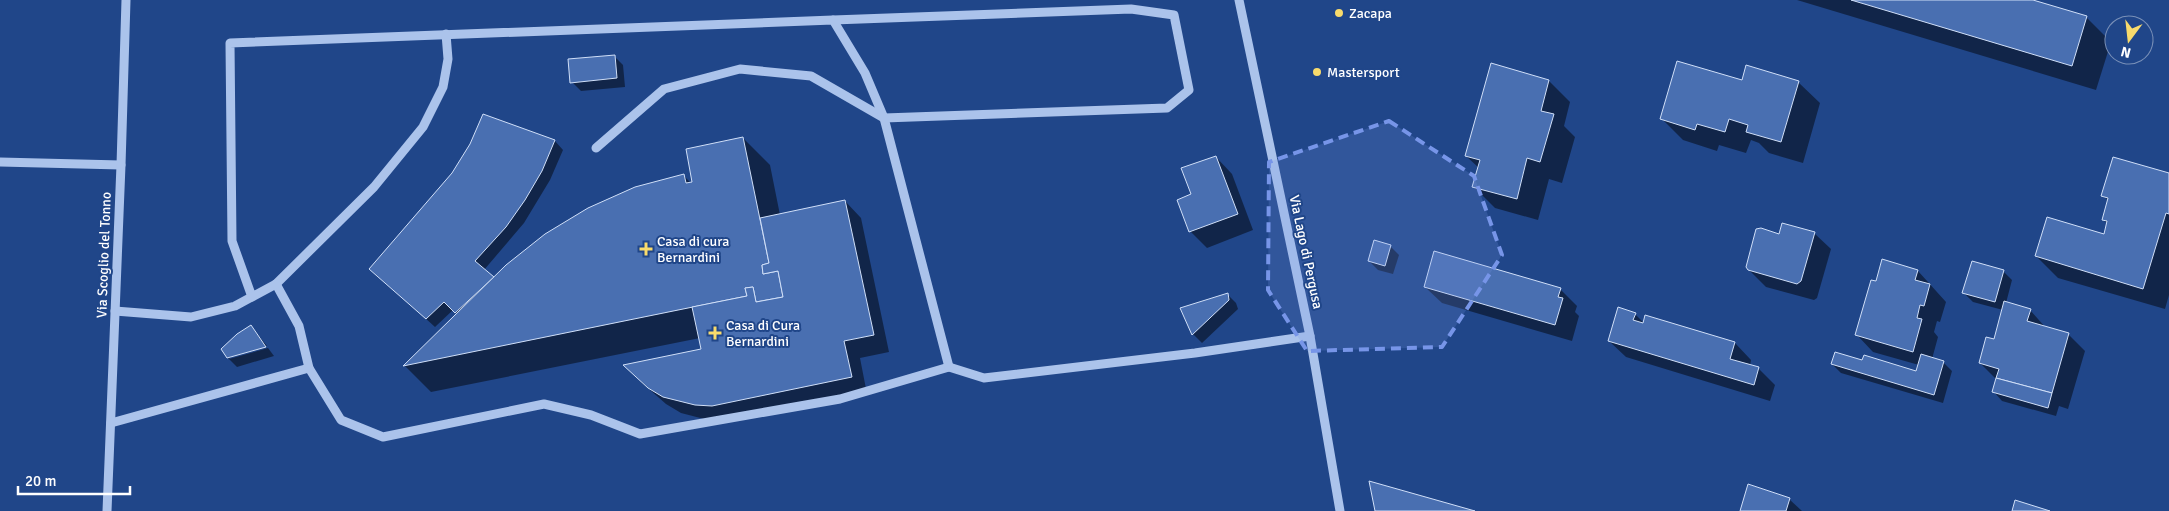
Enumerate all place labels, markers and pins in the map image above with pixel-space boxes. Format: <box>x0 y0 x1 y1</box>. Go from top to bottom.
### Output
place label: Zacapa <box>1349 5 1392 22</box>
marker: Zacapa <box>1333 7 1345 19</box>
place label: Mastersport <box>1327 64 1400 81</box>
marker: Mastersport <box>1311 66 1323 78</box>
place label: Casa di cura Bernardini <box>657 233 729 266</box>
marker: Casa di cura Bernardini <box>639 242 653 256</box>
place label: Casa di Cura Bernardini <box>726 317 800 350</box>
marker: Casa di Cura Bernardini <box>708 326 722 340</box>

